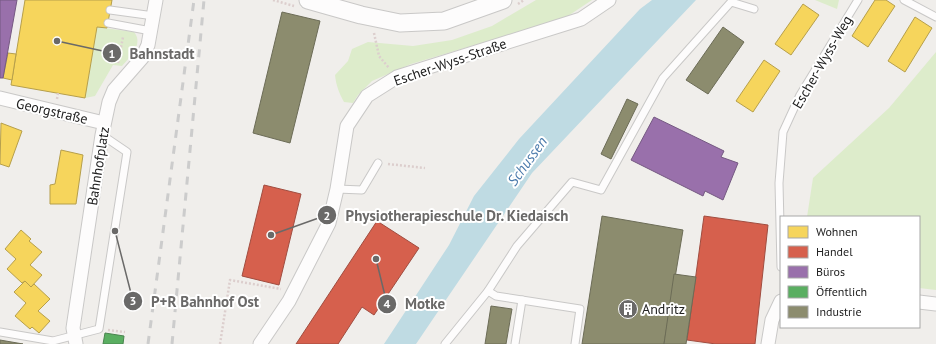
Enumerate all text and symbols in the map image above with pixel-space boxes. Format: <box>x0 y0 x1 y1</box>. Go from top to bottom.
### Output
street label: Escher-Wyss-Weg <box>788 12 856 112</box>
street label: Escher-Wyss-Straße <box>391 34 509 90</box>
callout: Bahnstadt <box>102 40 203 67</box>
text: Bahnstadt <box>130 44 195 63</box>
text: 1 <box>109 46 115 61</box>
street label: Georgstraße <box>14 94 90 128</box>
street label: Bahnhofplatz <box>83 125 113 207</box>
water label: Schussen <box>503 133 551 189</box>
callout: Physiotherapieschule Dr. Kiedaisch <box>317 202 576 229</box>
text: Physiotherapieschule Dr. Kiedaisch <box>346 206 568 225</box>
text: 2 <box>324 208 330 223</box>
legend <box>780 216 920 328</box>
text: Wohnen <box>816 224 858 239</box>
text: Handel <box>816 244 853 259</box>
text: Büros <box>816 264 845 279</box>
text: Öffentlich <box>816 284 867 299</box>
callout: P+R Bahnhof Ost <box>123 288 268 315</box>
callout: Motke <box>377 291 453 318</box>
text: P+R Bahnhof Ost <box>151 292 260 311</box>
text: 3 <box>130 293 136 308</box>
text: Motke <box>405 294 445 313</box>
text: 4 <box>384 296 391 311</box>
building icon: Andritz <box>617 298 639 320</box>
place label: Andritz <box>642 300 685 318</box>
text: Industrie <box>816 304 862 319</box>

